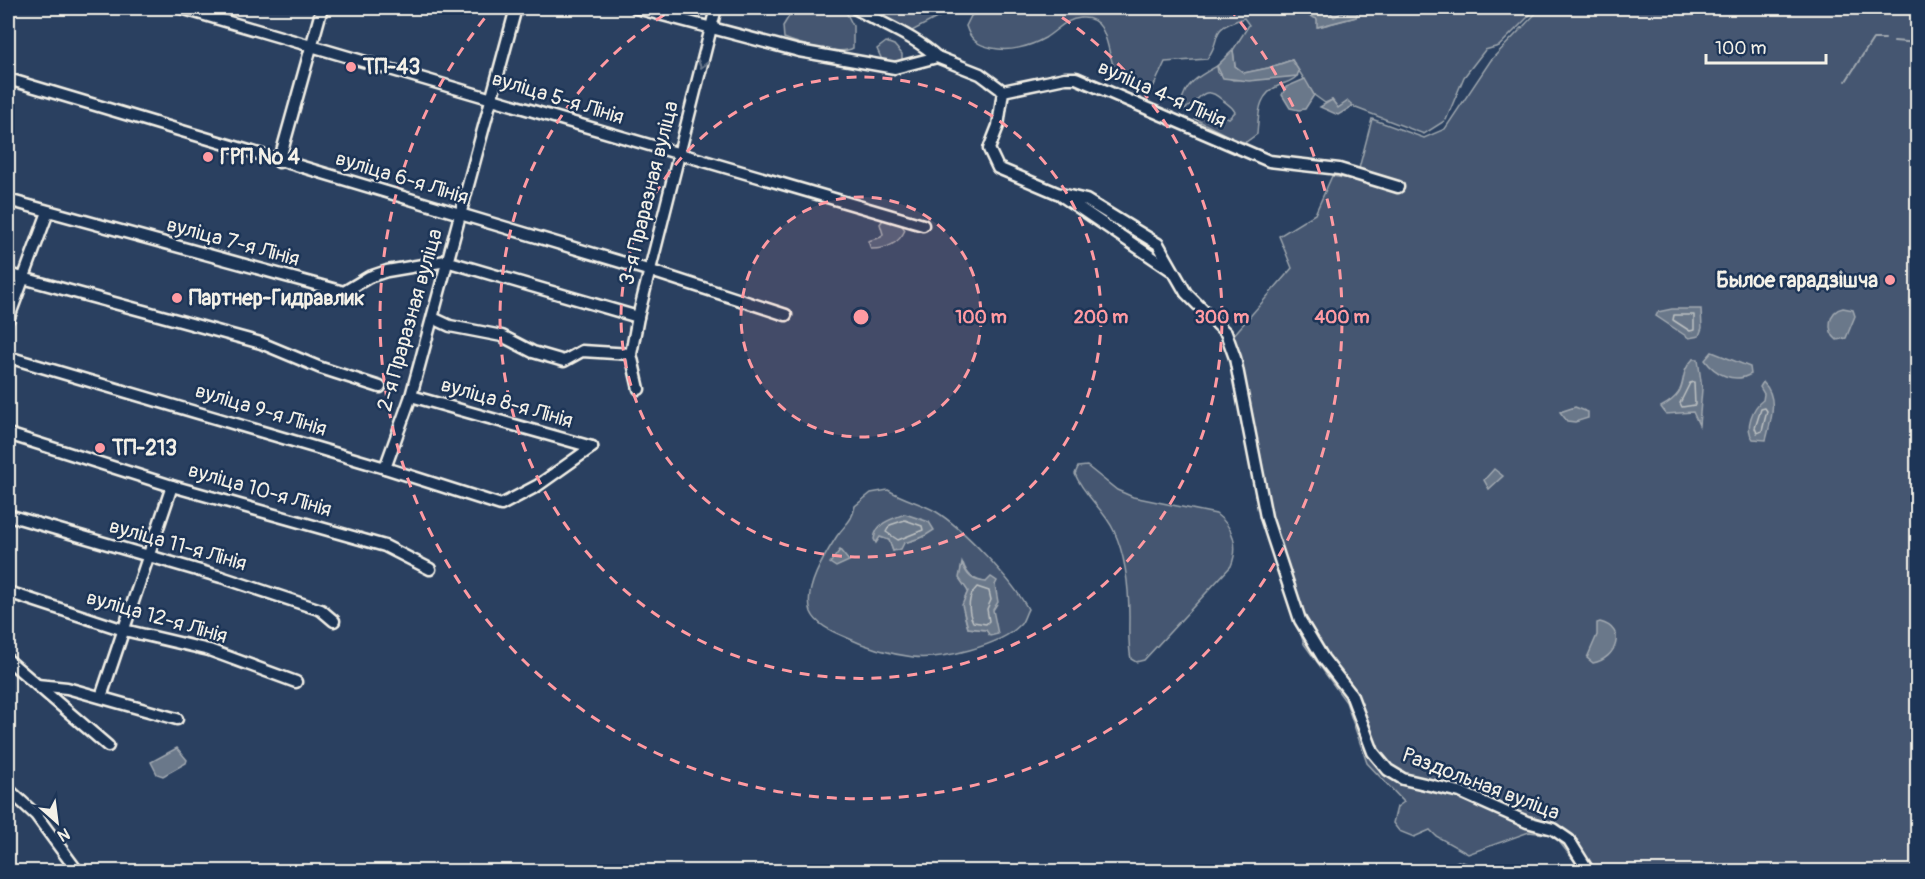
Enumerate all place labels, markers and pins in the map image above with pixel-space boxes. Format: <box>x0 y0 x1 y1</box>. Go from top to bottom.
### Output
place label: ТП-43 <box>362 54 420 81</box>
marker: ТП-43 <box>344 60 358 74</box>
place label: ГРП № 4 <box>220 144 301 171</box>
marker: ГРП № 4 <box>201 150 215 164</box>
place label: Былое гарадзішча <box>1716 267 1878 294</box>
marker: Былое гарадзішча <box>1883 273 1897 287</box>
place label: Партнер-Гидравлик <box>189 285 365 312</box>
marker: Партнер-Гидравлик <box>170 291 184 305</box>
centre of rings <box>851 307 871 327</box>
place label: ТП-213 <box>111 435 177 462</box>
marker: ТП-213 <box>93 441 107 455</box>

